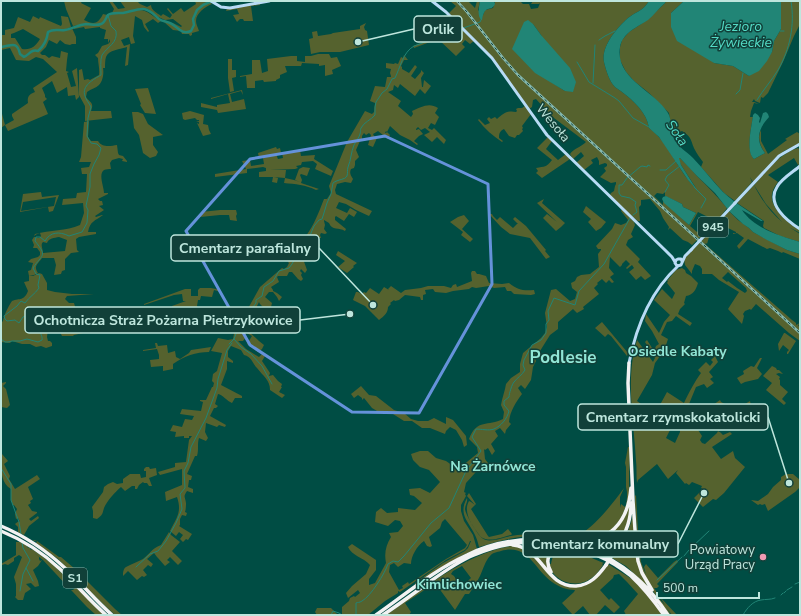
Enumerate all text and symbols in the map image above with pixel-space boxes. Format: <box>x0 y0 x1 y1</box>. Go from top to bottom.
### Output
callout: Orlik <box>414 16 462 42</box>
water label: Jezioro Żywieckie <box>710 17 773 52</box>
text: Orlik <box>422 20 454 39</box>
street label: Wesoła <box>532 100 574 146</box>
water label: Soła <box>661 116 693 150</box>
road number: 945 <box>698 217 728 237</box>
callout: Cmentarz parafialny <box>171 235 319 261</box>
text: Cmentarz parafialny <box>179 239 312 258</box>
callout: Ochotnicza Straż Pożarna Pietrzykowice <box>25 307 300 333</box>
text: Ochotnicza Straż Pożarna Pietrzykowice <box>33 311 293 330</box>
district label: Osiedle Kabaty <box>627 342 727 361</box>
district label: Podlesie <box>529 346 597 369</box>
callout: Cmentarz rzymskokatolicki <box>578 404 768 430</box>
text: Cmentarz rzymskokatolicki <box>586 408 760 427</box>
district label: Na Żarnówce <box>450 457 536 476</box>
callout: Cmentarz komunalny <box>523 531 678 557</box>
text: Cmentarz komunalny <box>531 535 670 554</box>
place label: Powiatowy Urząd Pracy <box>685 541 755 574</box>
marker: Powiatowy Urząd Pracy <box>758 552 768 562</box>
road number: S1 <box>63 568 87 588</box>
scale bar <box>657 574 759 600</box>
district label: Kimlichowiec <box>416 575 502 594</box>
text: 500 m <box>663 580 698 596</box>

